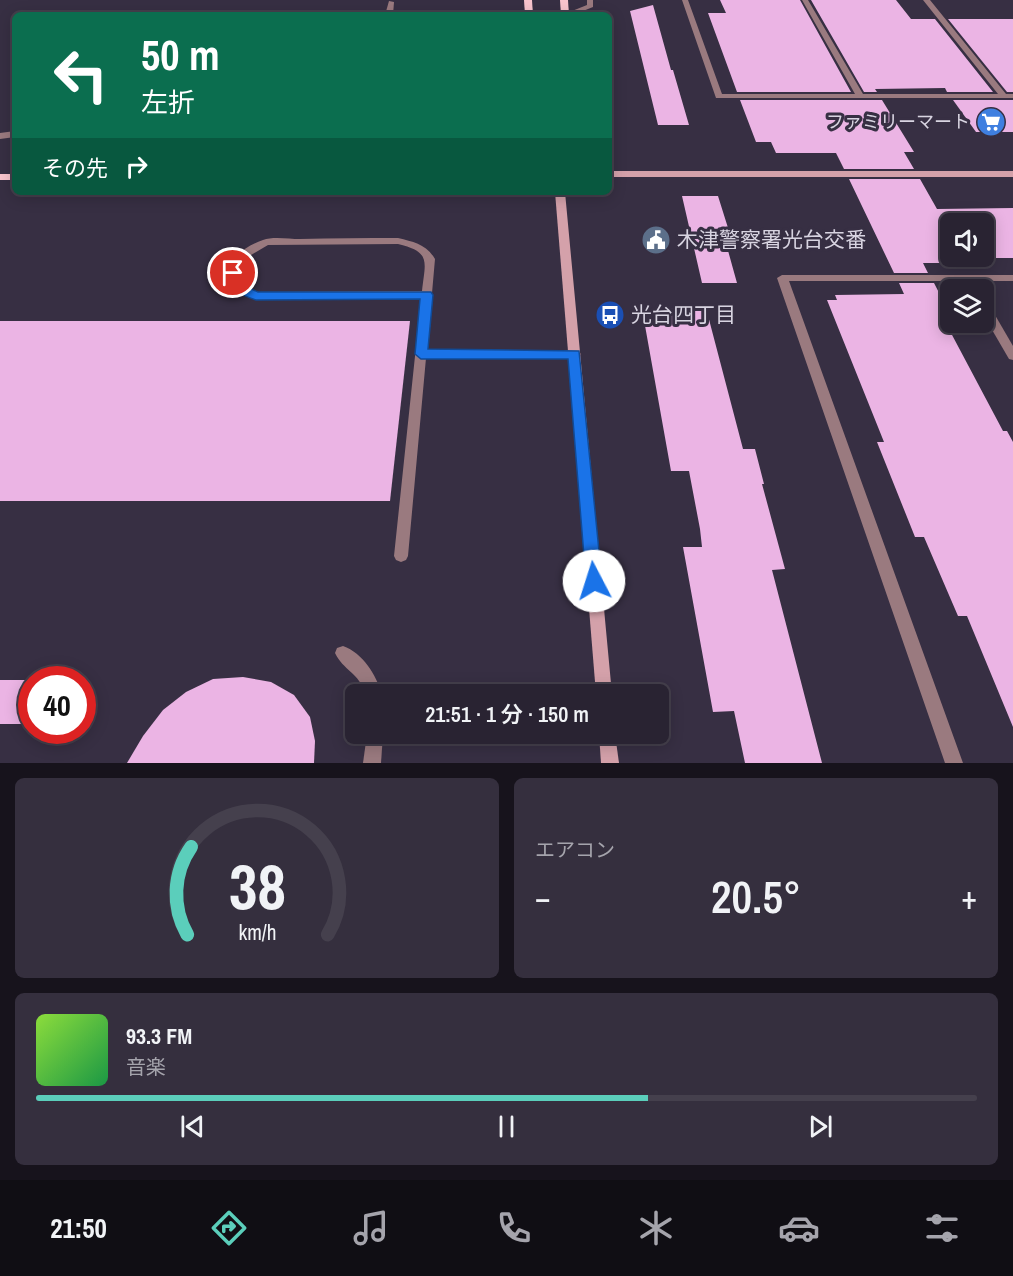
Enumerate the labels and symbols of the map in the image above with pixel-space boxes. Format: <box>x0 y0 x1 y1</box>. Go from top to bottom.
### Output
supermarket icon: ファミリーマート <box>975 106 1007 138</box>
place label: ファミリーマート <box>826 109 970 134</box>
public building icon: 木津警察署光台交番 <box>640 224 672 256</box>
place label: 木津警察署光台交番 <box>677 225 866 254</box>
pin <box>207 247 258 298</box>
bus stop icon: 光台四丁目 <box>594 299 626 331</box>
place label: 光台四丁目 <box>631 300 736 329</box>
position arrow <box>562 549 626 613</box>
speed limit sign: 40 <box>18 666 96 744</box>

